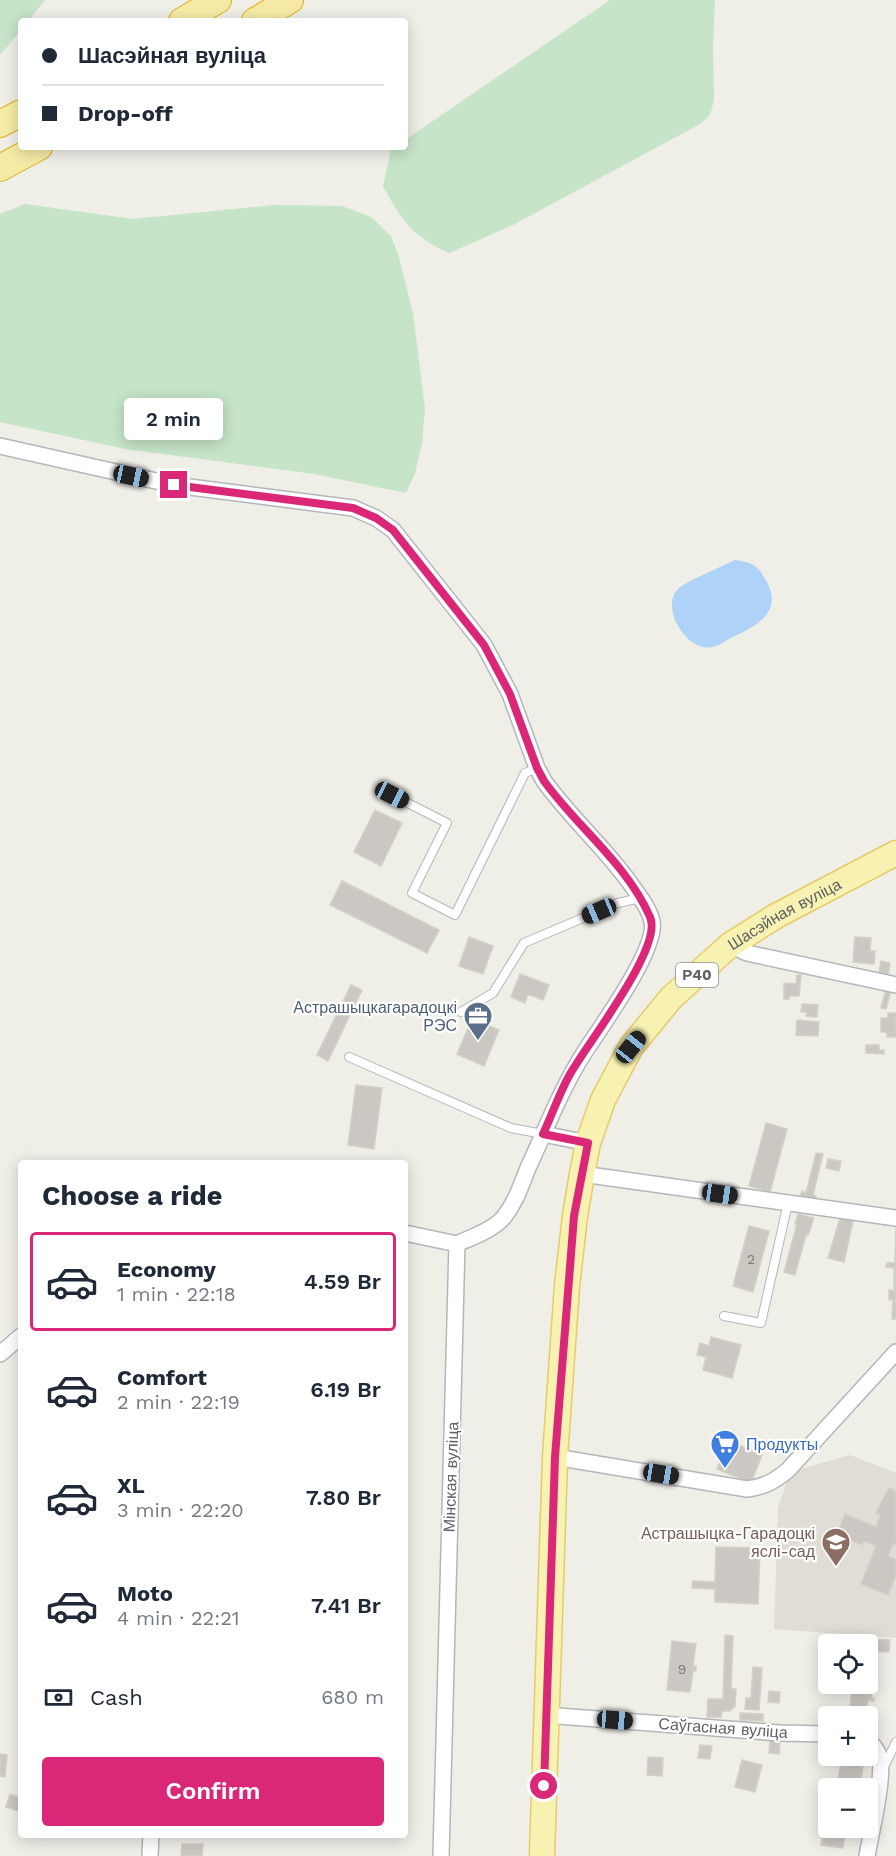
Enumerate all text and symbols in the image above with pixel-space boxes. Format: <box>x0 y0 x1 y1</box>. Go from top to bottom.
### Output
text: Шасэйная вуліца <box>78 43 266 68</box>
text: Drop-off <box>78 101 173 126</box>
callout: 2 min <box>124 398 224 440</box>
text: 2 min <box>146 407 201 431</box>
car <box>112 463 150 489</box>
route end <box>160 471 187 498</box>
car <box>372 779 412 811</box>
street label: Шасэйная вуліца <box>724 874 844 954</box>
car <box>579 896 619 926</box>
road number: Р40 <box>676 963 718 987</box>
place label: Астрашыцкагарадоцкі РЭС <box>293 998 457 1035</box>
office icon: Астрашыцкагарадоцкі РЭС <box>462 1000 494 1042</box>
car <box>613 1027 649 1067</box>
text: Choose a ride <box>42 1180 222 1212</box>
car <box>701 1183 739 1205</box>
house number: 2 <box>747 1251 755 1267</box>
icon: car <box>45 1255 99 1309</box>
text: Economy <box>117 1257 216 1282</box>
text: 4.59 Br <box>304 1269 381 1294</box>
text: 1 min · 22:18 <box>117 1282 236 1306</box>
icon: car <box>45 1363 99 1417</box>
text: Comfort <box>117 1365 207 1390</box>
text: 6.19 Br <box>310 1377 381 1402</box>
text: 2 min · 22:19 <box>117 1390 240 1414</box>
street label: Мінская вуліца <box>440 1421 462 1533</box>
supermarket icon: Продукты <box>709 1428 741 1470</box>
place label: Продукты <box>746 1435 818 1454</box>
car <box>642 1462 680 1486</box>
icon: car <box>45 1471 99 1525</box>
text: XL <box>117 1473 145 1498</box>
text: 7.80 Br <box>306 1485 381 1510</box>
text: 3 min · 22:20 <box>117 1498 244 1522</box>
place label: Астрашыцка-Гарадоцкі яслі-сад <box>641 1524 816 1561</box>
school or university icon: Астрашыцка-Гарадоцкі яслі-сад <box>820 1526 852 1568</box>
icon: car <box>45 1579 99 1633</box>
text: Moto <box>117 1581 173 1606</box>
text: 7.41 Br <box>311 1593 381 1618</box>
text: 4 min · 22:21 <box>117 1606 240 1630</box>
map controls <box>818 1634 878 1838</box>
button: locate <box>818 1634 878 1694</box>
house number: 9 <box>678 1661 686 1677</box>
icon: cash <box>42 1681 75 1714</box>
text: Cash <box>90 1685 143 1710</box>
text: 680 m <box>321 1685 384 1709</box>
button: + <box>818 1706 878 1766</box>
car <box>596 1710 634 1730</box>
street label: Саўгасная вуліца <box>658 1714 788 1742</box>
button: Confirm <box>42 1757 384 1826</box>
route start <box>530 1772 557 1799</box>
button: − <box>818 1778 878 1838</box>

